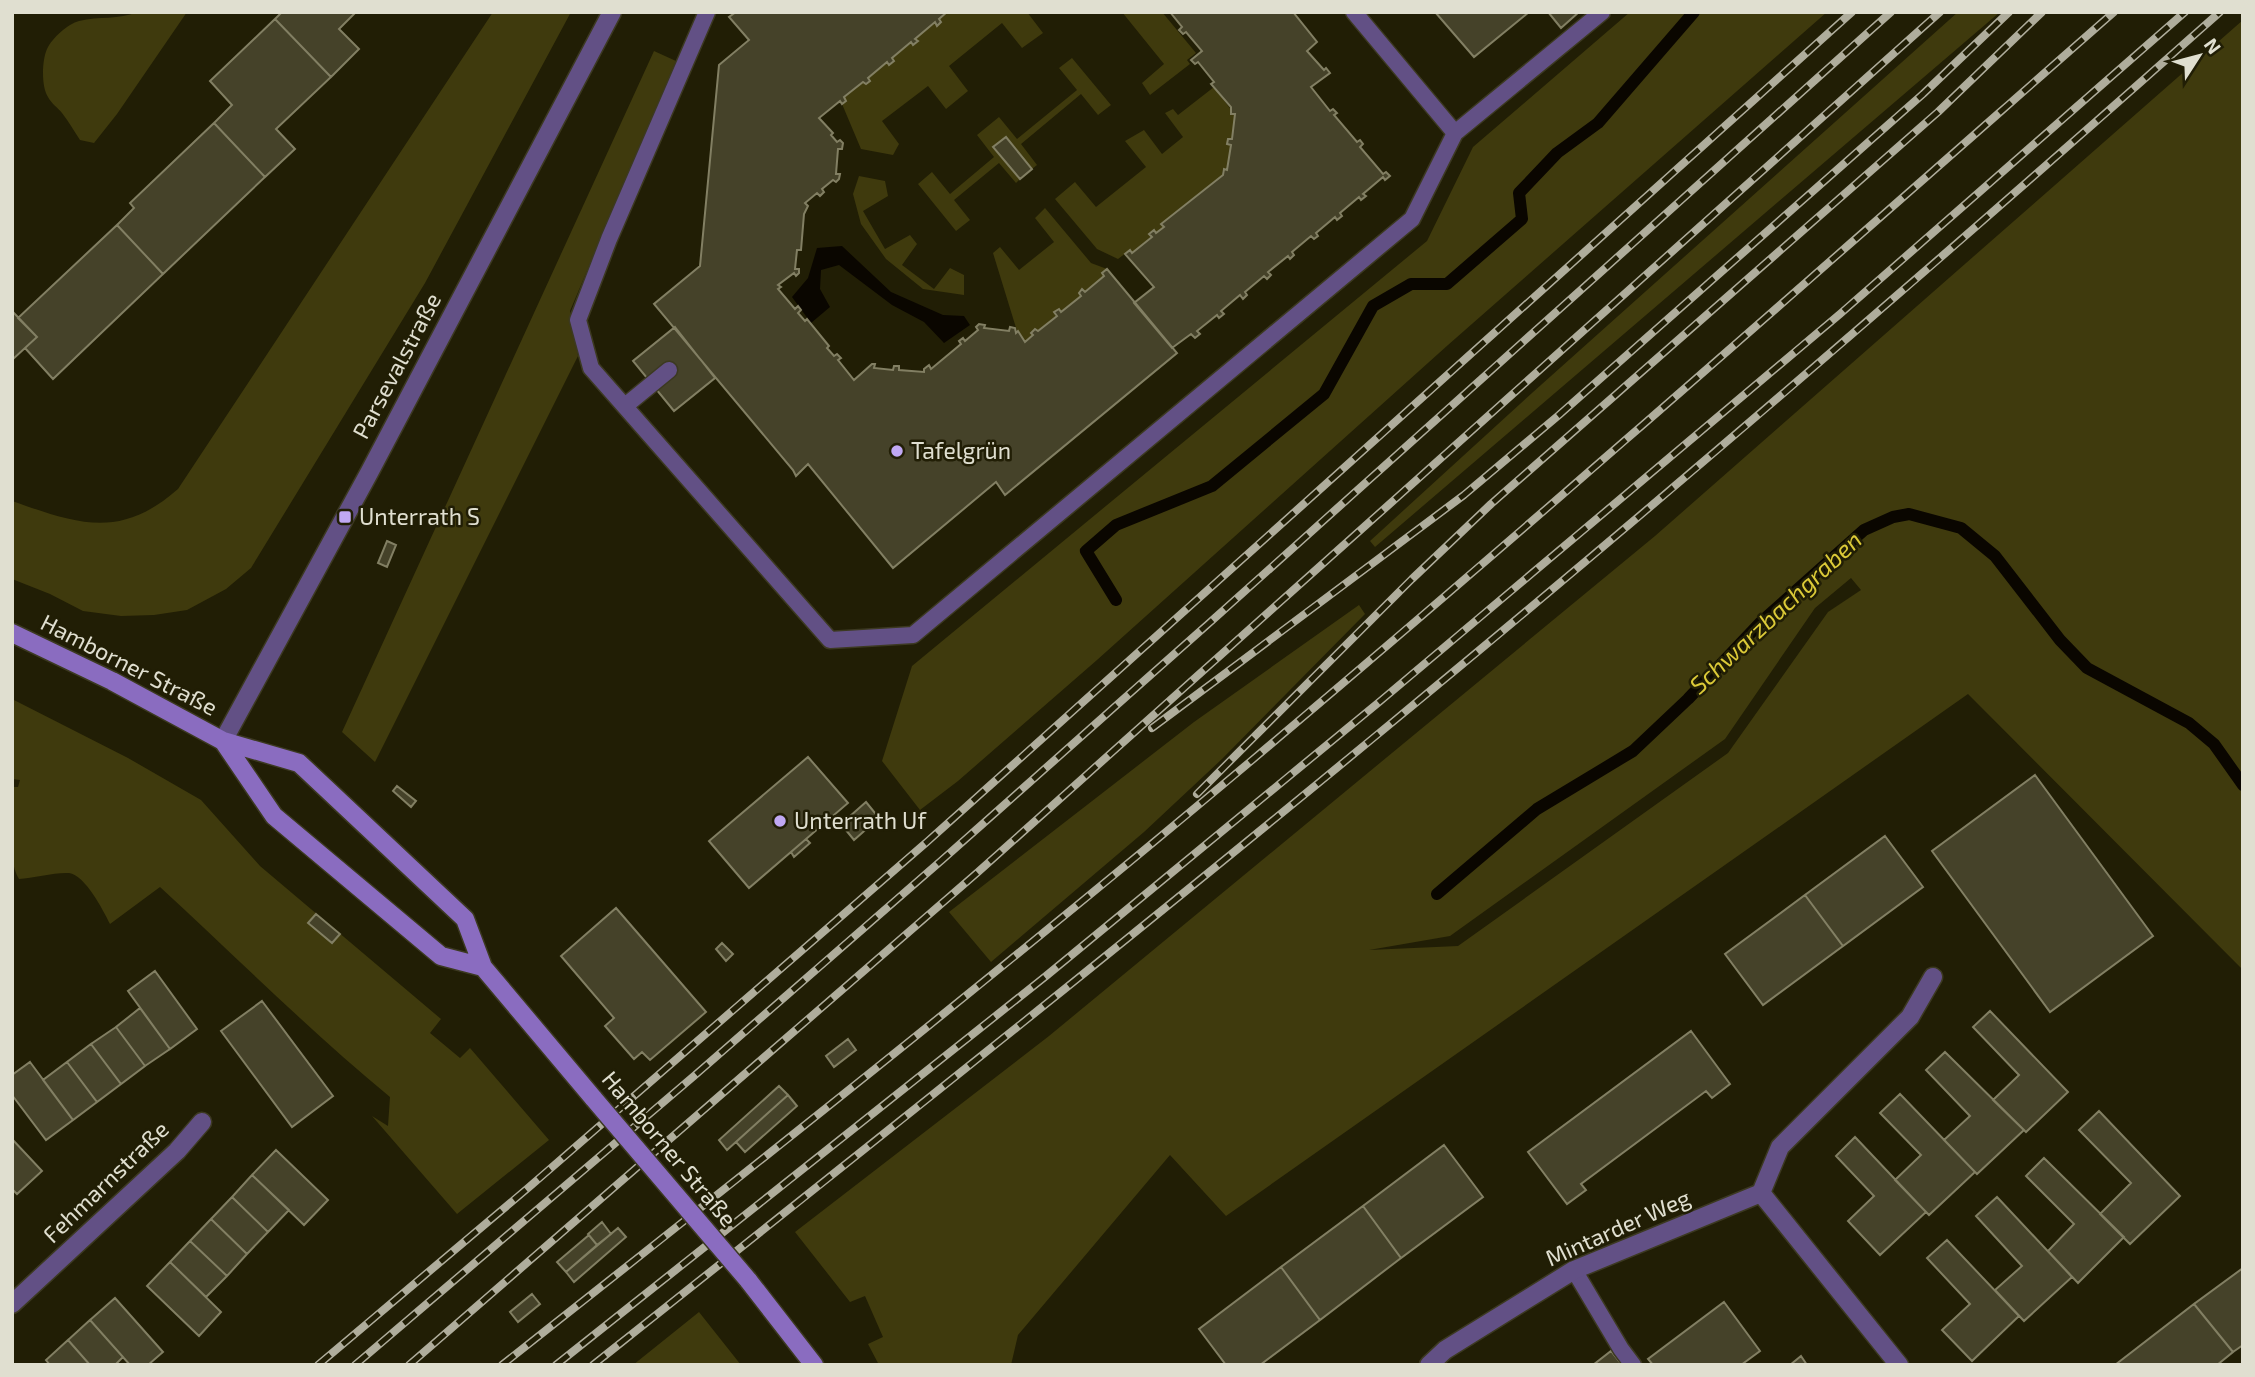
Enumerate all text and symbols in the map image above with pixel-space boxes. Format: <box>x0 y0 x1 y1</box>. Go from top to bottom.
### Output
north arrow <box>2164 21 2234 91</box>
text: N <box>2200 33 2226 58</box>
street label: Parsevalstraße <box>346 288 446 443</box>
place label: Tafelgrün <box>911 436 1011 464</box>
marker: Tafelgrün <box>889 443 905 459</box>
place label: Unterrath S <box>359 502 480 530</box>
marker: Unterrath S <box>337 509 353 525</box>
water label: Schwarzbachgraben <box>1683 525 1867 699</box>
street label: Hamborner Straße <box>37 608 222 721</box>
place label: Unterrath Uf <box>794 806 927 834</box>
marker: Unterrath Uf <box>772 813 788 829</box>
street label: Hamborner Straße <box>597 1065 743 1232</box>
street label: Fehmarnstraße <box>37 1114 174 1248</box>
street label: Mintarder Weg <box>1541 1183 1694 1271</box>

